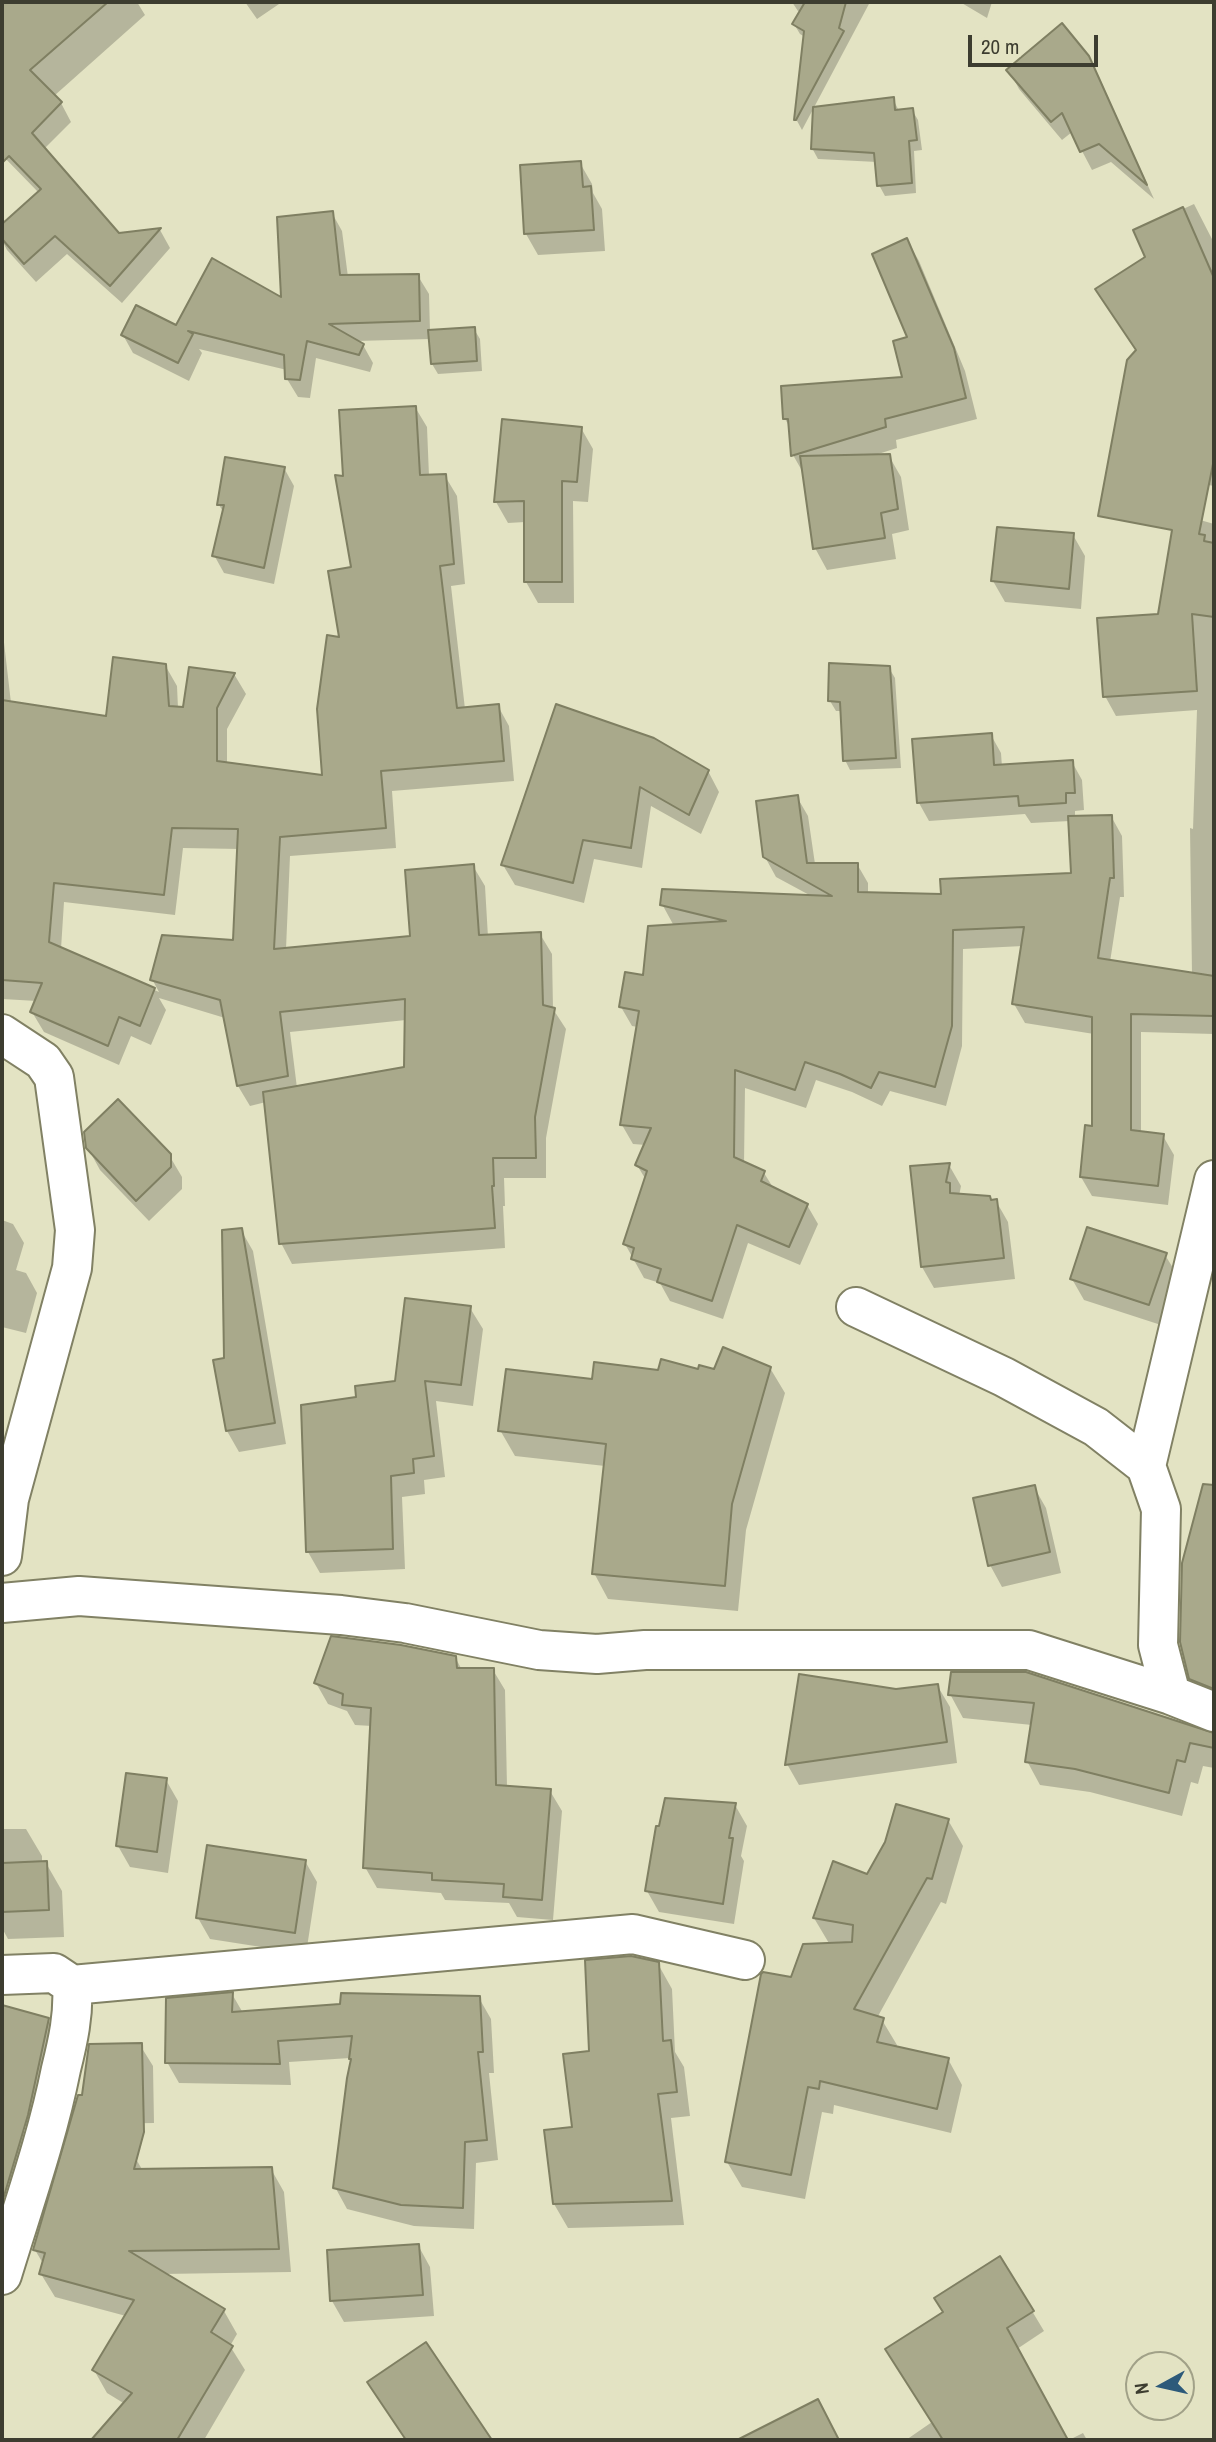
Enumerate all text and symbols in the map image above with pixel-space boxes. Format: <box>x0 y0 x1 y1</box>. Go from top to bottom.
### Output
scale bar <box>971 21 1100 65</box>
text: 20 m <box>981 32 1019 61</box>
north arrow <box>1125 2351 1195 2421</box>
text: N <box>1128 2381 1155 2396</box>

